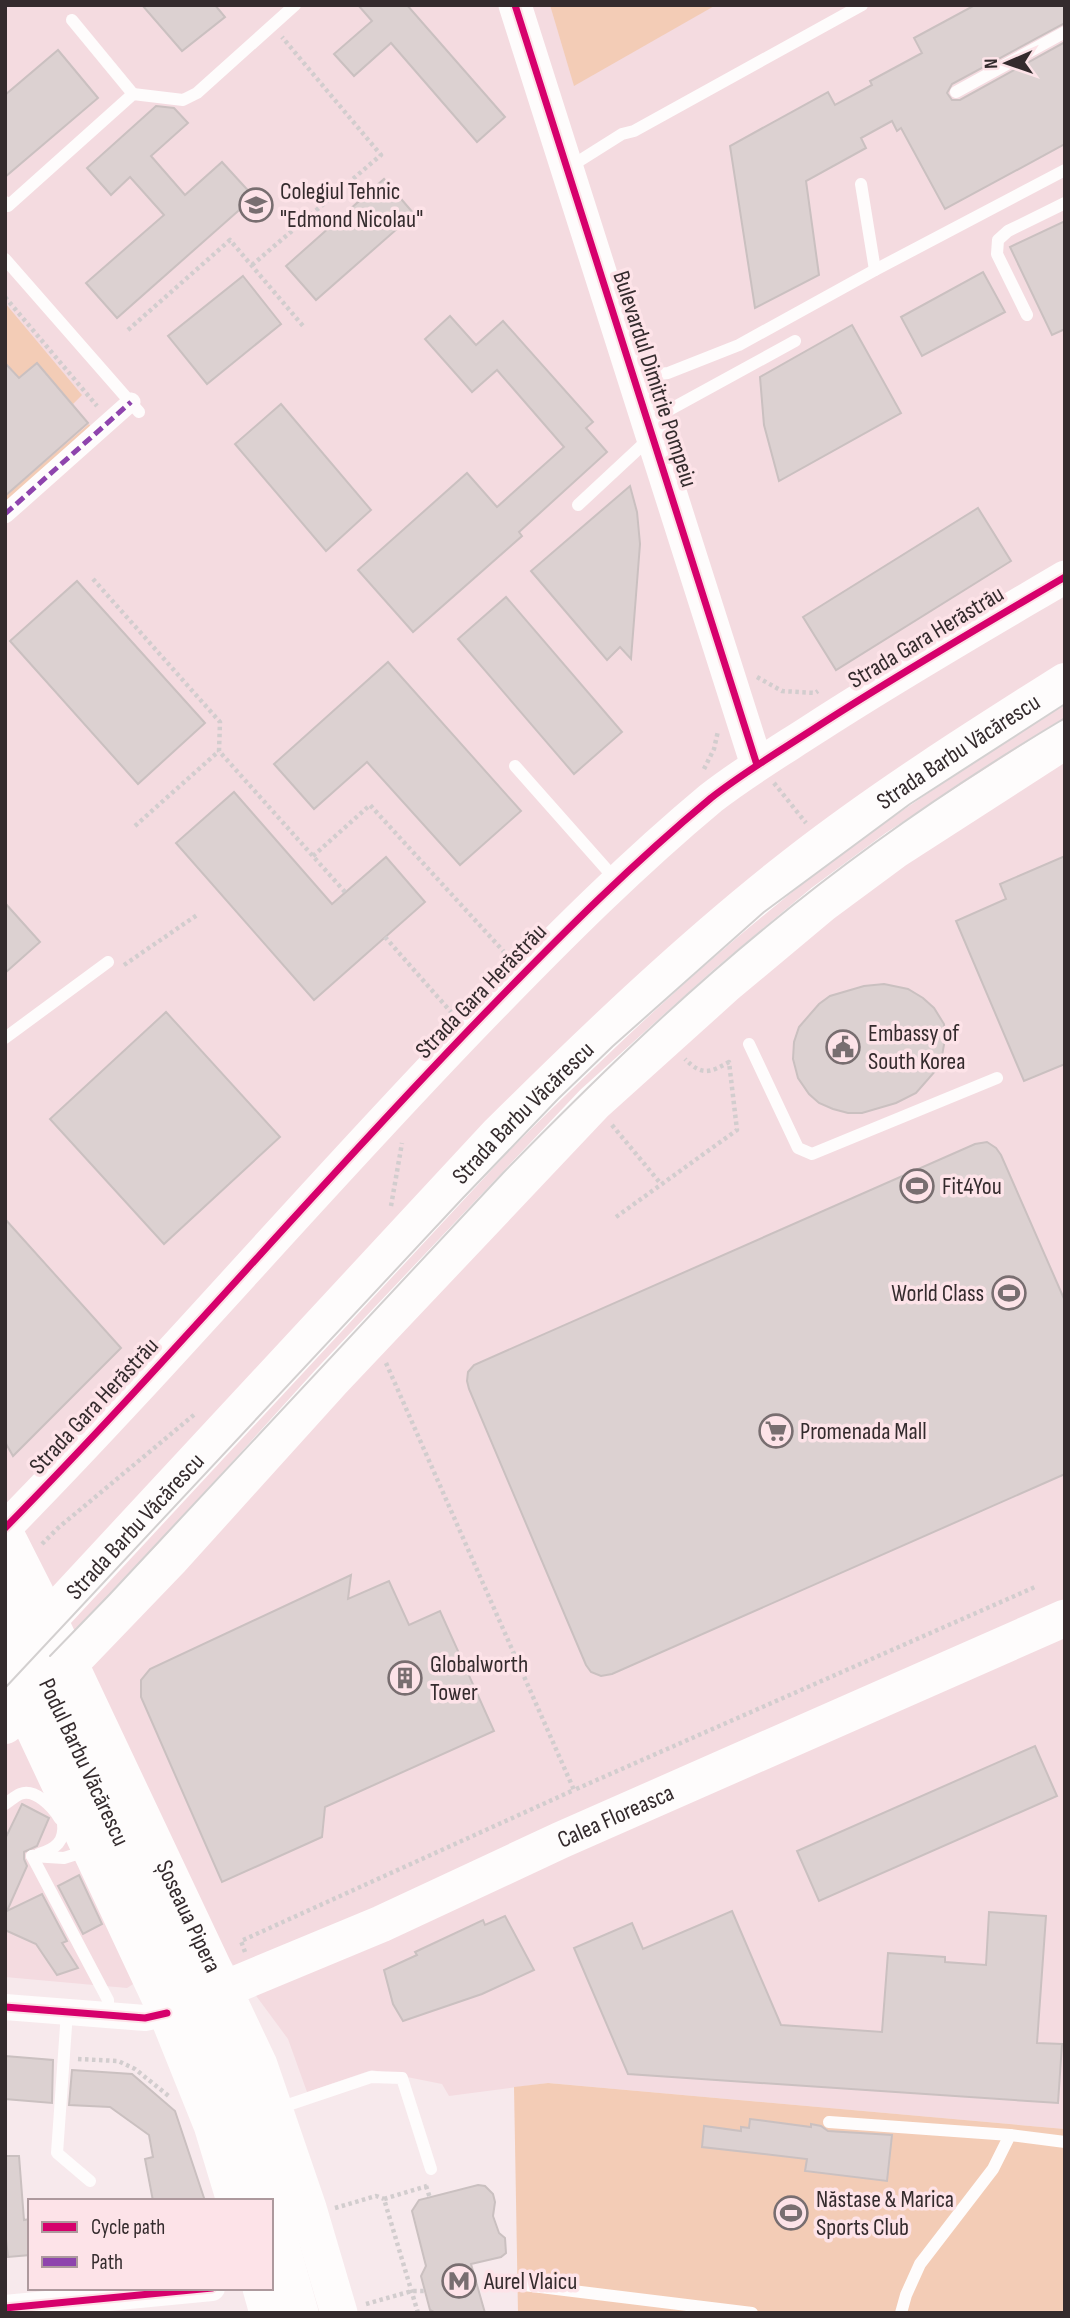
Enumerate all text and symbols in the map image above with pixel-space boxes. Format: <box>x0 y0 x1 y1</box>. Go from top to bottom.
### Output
north arrow <box>972 28 1042 98</box>
text: N <box>980 58 1003 69</box>
place label: Colegiul Tehnic "Edmond Nicolau" <box>280 177 423 234</box>
school or university icon: Colegiul Tehnic "Edmond Nicolau" <box>237 186 275 224</box>
street label: Bulevardul Dimitrie Pompeiu <box>606 267 704 491</box>
street label: Strada Gara Herăstrău <box>843 579 1009 695</box>
street label: Strada Barbu Văcărescu <box>871 687 1045 816</box>
street label: Strada Gara Herăstrău <box>409 917 553 1065</box>
place label: Embassy of South Korea <box>868 1019 965 1076</box>
public building icon: Embassy of South Korea <box>824 1028 862 1066</box>
street label: Strada Barbu Văcărescu <box>446 1035 600 1190</box>
sports icon: Fit4You <box>898 1167 936 1205</box>
place label: Fit4You <box>942 1172 1002 1201</box>
sports icon: World Class <box>990 1274 1028 1312</box>
place label: World Class <box>891 1279 984 1308</box>
street label: Strada Gara Herăstrău <box>23 1332 165 1480</box>
supermarket icon: Promenada Mall <box>757 1412 795 1450</box>
place label: Promenada Mall <box>800 1417 927 1446</box>
street label: Strada Barbu Văcărescu <box>60 1447 210 1605</box>
place label: Globalworth Tower <box>430 1650 528 1707</box>
building icon: Globalworth Tower <box>386 1659 424 1697</box>
street label: Podul Barbu Văcărescu <box>33 1674 136 1850</box>
street label: Calea Floreasca <box>553 1778 678 1854</box>
street label: Șoseaua Pipera <box>150 1855 228 1977</box>
place label: Năstase & Marica Sports Club <box>816 2185 954 2242</box>
sports icon: Năstase & Marica Sports Club <box>772 2194 810 2232</box>
legend <box>28 2199 273 2290</box>
text: Cycle path <box>91 2215 165 2240</box>
text: Path <box>91 2250 123 2275</box>
metro station icon: Aurel Vlaicu <box>440 2262 478 2300</box>
place label: Aurel Vlaicu <box>483 2267 577 2296</box>

